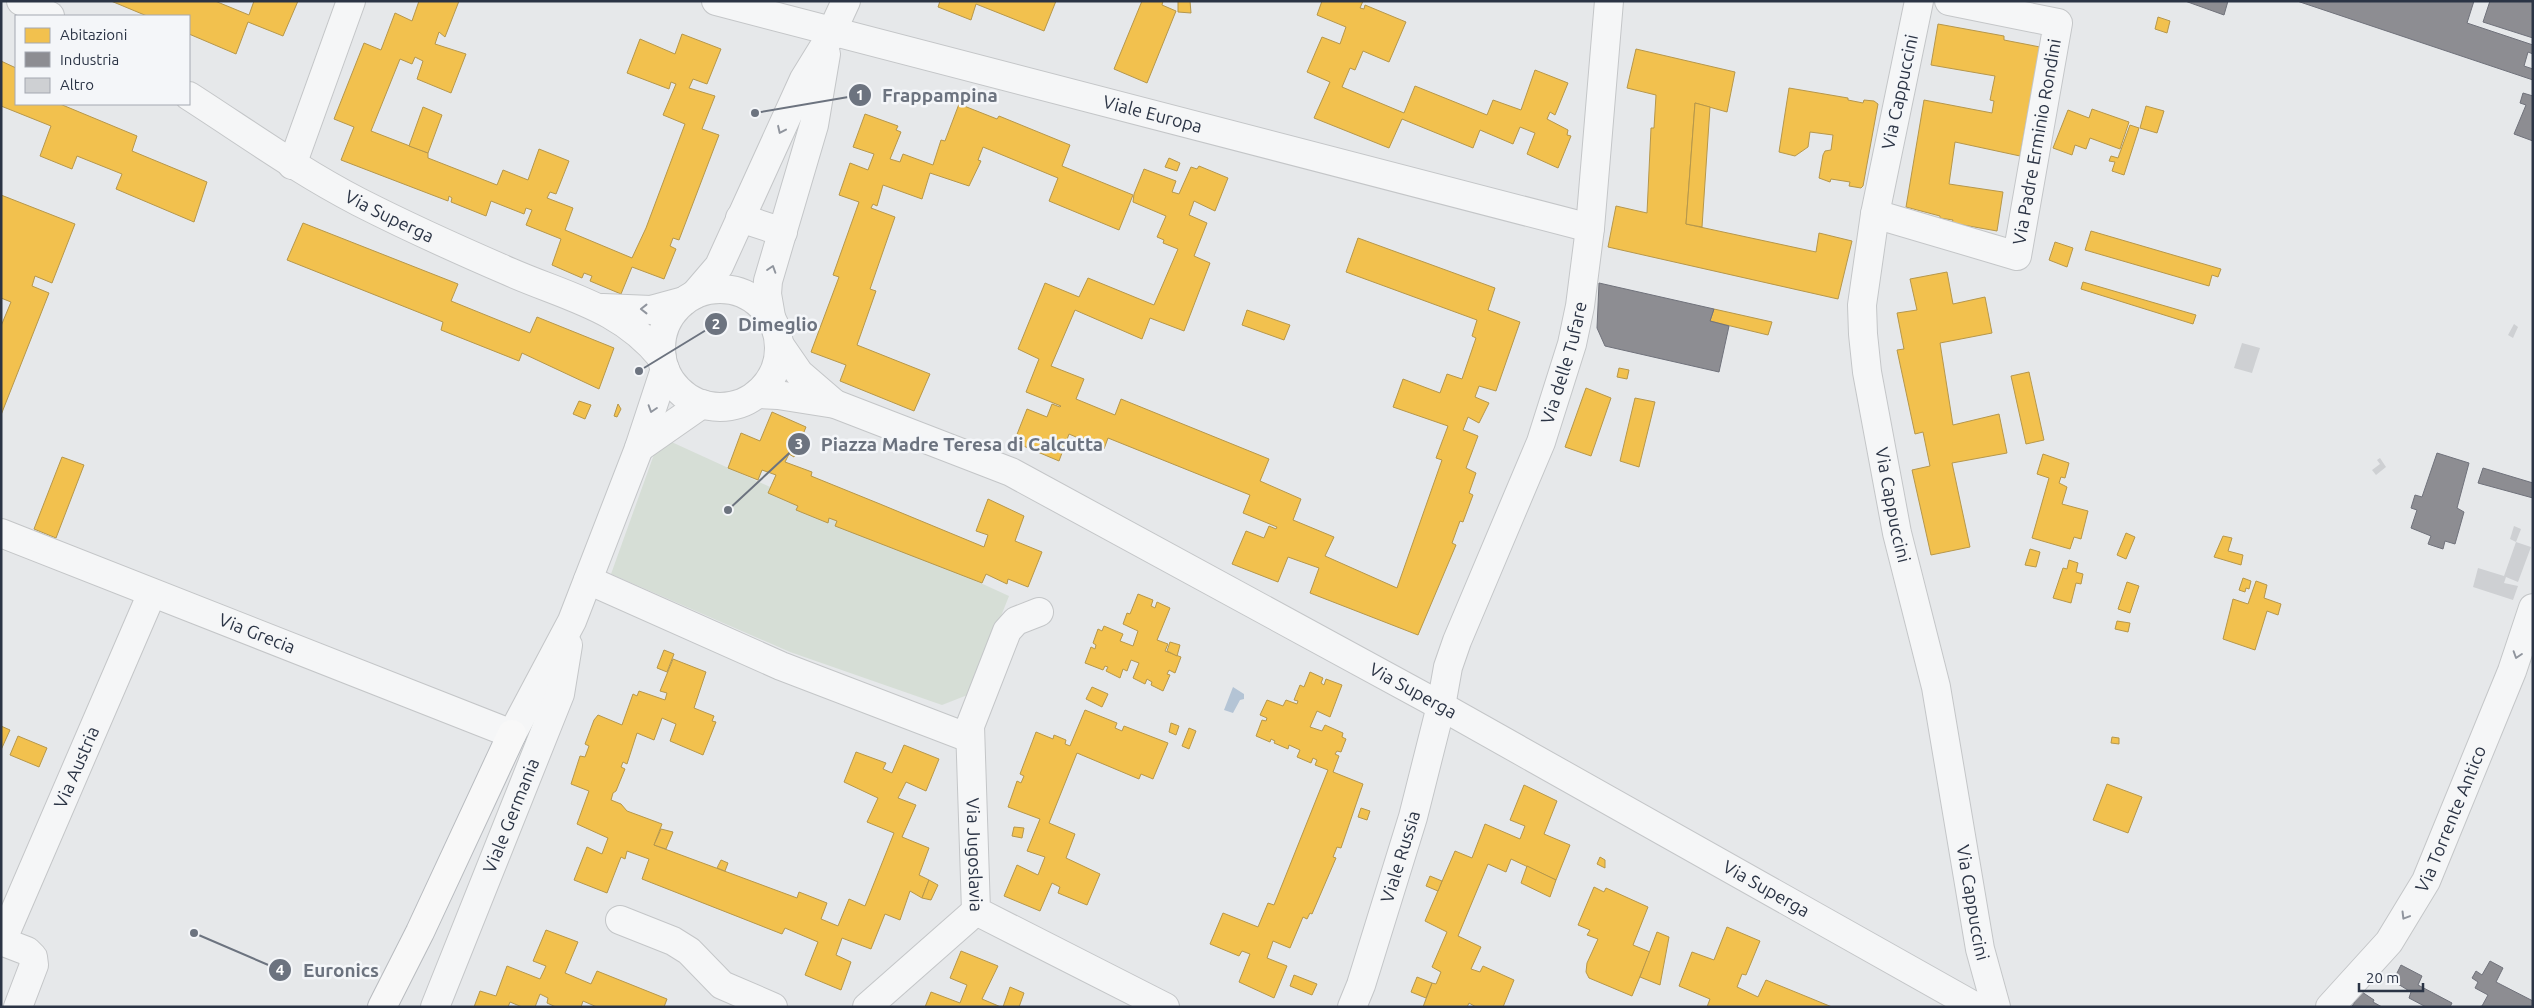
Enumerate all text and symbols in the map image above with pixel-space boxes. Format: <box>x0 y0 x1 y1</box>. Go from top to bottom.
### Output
legend <box>15 15 190 105</box>
text: Abitazioni <box>60 26 127 43</box>
street label: Via Cappuccini <box>1877 32 1921 151</box>
street label: Via Padre Erminio Rondini <box>2008 37 2064 246</box>
text: Industria <box>60 51 119 68</box>
text: Altro <box>60 76 94 93</box>
callout: Frappampina <box>847 78 1008 112</box>
text: Frappampina <box>882 84 998 106</box>
text: 1 <box>856 86 864 103</box>
street label: Viale Europa <box>1101 91 1205 136</box>
one-way arrow <box>776 125 787 134</box>
street label: Via Superga <box>342 185 437 246</box>
one-way arrow <box>766 265 776 274</box>
street label: Via delle Tufare <box>1536 299 1590 426</box>
one-way arrow <box>640 304 648 314</box>
callout: Dimeglio <box>703 307 828 341</box>
text: Dimeglio <box>738 313 818 335</box>
text: 2 <box>712 315 720 332</box>
one-way arrow <box>648 404 658 413</box>
callout: Piazza Madre Teresa di Calcutta <box>786 427 1114 461</box>
text: Piazza Madre Teresa di Calcutta <box>821 433 1103 455</box>
text: 3 <box>795 435 803 452</box>
street label: Via Cappuccini <box>1872 445 1915 564</box>
street label: Via Grecia <box>216 609 298 657</box>
one-way arrow <box>2513 650 2523 658</box>
street label: Via Superga <box>1366 658 1461 722</box>
street label: Via Austria <box>49 723 102 811</box>
street label: Via Torrente Antico <box>2411 742 2489 895</box>
street label: Viale Germania <box>479 755 542 876</box>
street label: Via Jugoslavia <box>963 797 987 912</box>
street label: Viale Russia <box>1376 809 1423 905</box>
street label: Via Cappuccini <box>1954 843 1994 963</box>
street label: Via Superga <box>1720 856 1814 920</box>
one-way arrow <box>2402 911 2412 920</box>
callout: Euronics <box>268 953 389 987</box>
text: Euronics <box>303 959 379 981</box>
scale bar <box>2359 960 2423 992</box>
text: 4 <box>276 961 284 978</box>
text: 20 m <box>2366 969 2399 986</box>

